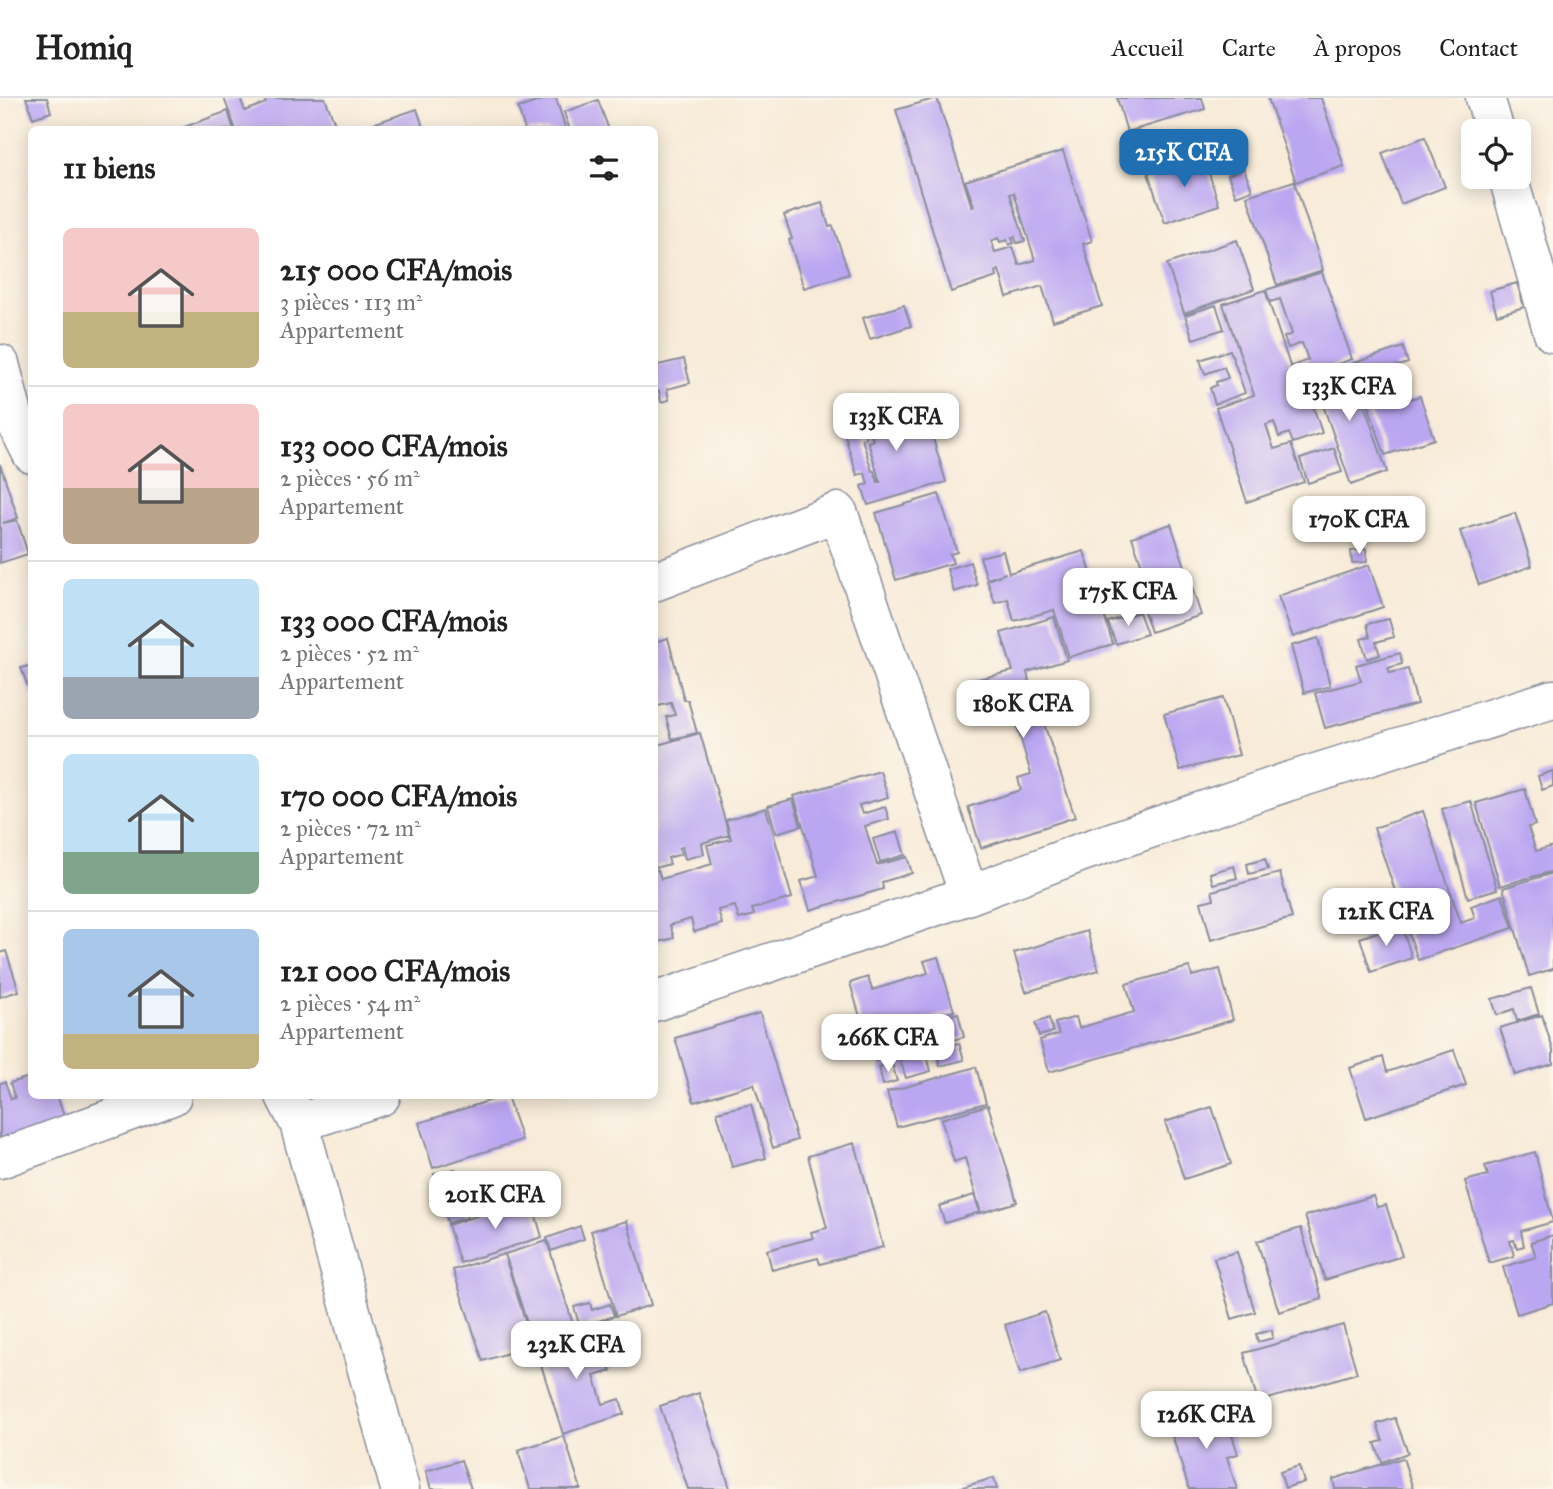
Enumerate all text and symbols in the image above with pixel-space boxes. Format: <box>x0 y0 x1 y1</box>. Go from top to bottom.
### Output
text: Homiq <box>35 28 132 68</box>
text: Accueil <box>1112 33 1184 63</box>
text: Carte <box>1222 33 1276 63</box>
text: À propos <box>1314 33 1401 63</box>
text: Contact <box>1439 33 1518 63</box>
map controls <box>1461 119 1531 189</box>
button: locate <box>1461 119 1531 189</box>
pin: 215K CFA <box>1112 130 1256 189</box>
text: 215K CFA <box>1135 138 1233 166</box>
icon: filters <box>585 149 623 187</box>
text: 11 biens <box>63 150 155 186</box>
text: 215 000 CFA/mois <box>280 252 512 288</box>
icon: home <box>119 256 203 340</box>
text: 3 pièces · 113 m² <box>280 288 422 316</box>
text: Appartement <box>280 316 404 344</box>
pin: 133K CFA <box>1277 364 1421 423</box>
text: 133K CFA <box>1302 372 1396 400</box>
pin: 133K CFA <box>824 394 968 453</box>
text: 133K CFA <box>849 402 943 430</box>
text: 133 000 CFA/mois <box>280 428 508 464</box>
icon: home <box>119 432 203 516</box>
text: 2 pièces · 56 m² <box>280 464 420 492</box>
text: Appartement <box>280 492 404 520</box>
pin: 170K CFA <box>1287 496 1431 556</box>
text: 170K CFA <box>1308 505 1410 533</box>
pin: 175K CFA <box>1056 568 1200 628</box>
text: 175K CFA <box>1079 577 1177 605</box>
text: 133 000 CFA/mois <box>280 603 508 639</box>
icon: home <box>119 607 203 691</box>
text: 2 pièces · 52 m² <box>280 639 419 667</box>
text: Appartement <box>280 667 404 695</box>
pin: 180K CFA <box>951 680 1095 740</box>
text: 180K CFA <box>972 689 1074 717</box>
text: 170 000 CFA/mois <box>280 778 517 814</box>
icon: home <box>119 782 203 866</box>
text: 2 pièces · 72 m² <box>280 814 421 842</box>
text: Appartement <box>280 842 404 870</box>
pin: 121K CFA <box>1314 888 1458 948</box>
text: 121K CFA <box>1338 897 1434 925</box>
text: 121 000 CFA/mois <box>280 953 510 989</box>
icon: home <box>119 957 203 1041</box>
text: 2 pièces · 54 m² <box>280 989 420 1017</box>
pin: 266K CFA <box>816 1014 960 1074</box>
text: Appartement <box>280 1017 404 1045</box>
text: 266K CFA <box>837 1023 939 1051</box>
pin: 201K CFA <box>423 1172 567 1231</box>
text: 201K CFA <box>445 1180 545 1208</box>
pin: 232K CFA <box>504 1322 648 1381</box>
text: 232K CFA <box>527 1330 625 1358</box>
pin: 126K CFA <box>1134 1392 1278 1451</box>
text: 126K CFA <box>1157 1400 1255 1428</box>

